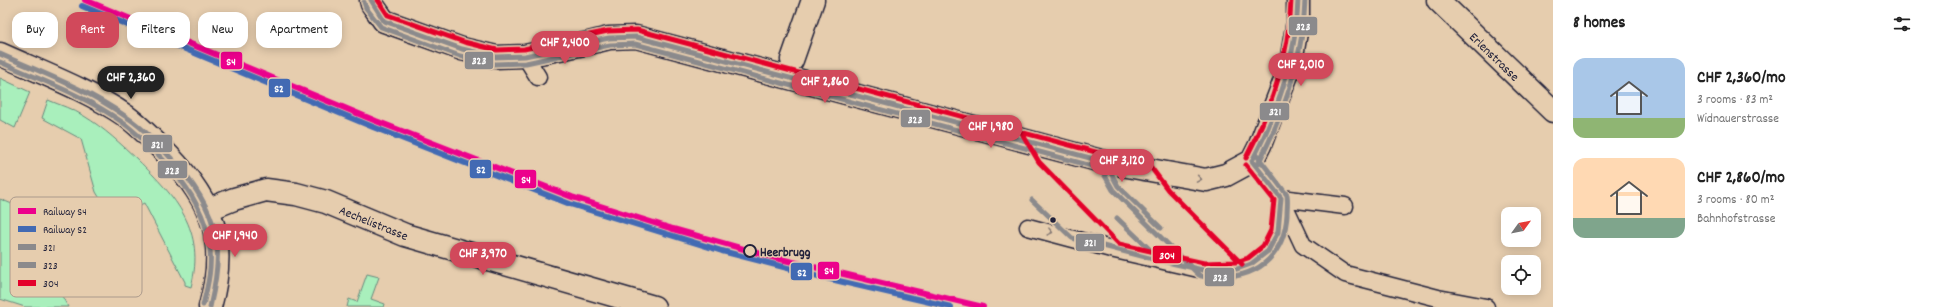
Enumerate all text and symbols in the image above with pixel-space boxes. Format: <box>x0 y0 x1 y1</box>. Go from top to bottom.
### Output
chip: Buy <box>12 12 58 48</box>
chip: Rent <box>66 12 119 48</box>
chip: Filters <box>127 12 190 48</box>
chip: New <box>198 12 248 48</box>
chip: Apartment <box>256 12 342 48</box>
text: 8 homes <box>1573 12 1625 36</box>
icon: filters <box>1891 13 1913 35</box>
line badge: 323 <box>1288 16 1318 36</box>
text: 323 <box>1296 20 1310 36</box>
street label: Erlenstrasse <box>1464 29 1523 87</box>
pin: CHF 2,400 <box>519 31 611 65</box>
text: CHF 2,400 <box>540 34 590 53</box>
line badge: S4 <box>220 51 243 70</box>
line badge: 323 <box>464 51 494 70</box>
pin: CHF 2,010 <box>1255 53 1347 87</box>
text: 323 <box>472 54 486 70</box>
text: S4 <box>226 55 236 71</box>
text: CHF 2,010 <box>1277 56 1325 75</box>
pin: CHF 2,360 <box>85 66 177 100</box>
text: CHF 2,360/mo <box>1697 67 1785 91</box>
text: CHF 2,360 <box>106 69 156 88</box>
pin: CHF 2,860 <box>779 70 871 104</box>
text: CHF 2,860 <box>801 73 849 92</box>
icon: home <box>1605 74 1653 122</box>
line badge: S2 <box>268 78 291 98</box>
text: S2 <box>274 82 284 98</box>
text: 3 rooms · 83 m² <box>1697 91 1773 110</box>
line badge: 321 <box>1259 102 1290 121</box>
text: 321 <box>1269 105 1281 121</box>
line badge: 323 <box>900 109 931 128</box>
text: Widnauerstrasse <box>1697 110 1779 129</box>
text: 323 <box>908 113 922 129</box>
pin: CHF 1,980 <box>945 115 1037 149</box>
text: CHF 1,980 <box>968 118 1014 137</box>
line badge: 321 <box>142 134 173 153</box>
text: 321 <box>151 138 163 154</box>
pin: CHF 3,120 <box>1076 149 1168 183</box>
text: CHF 3,120 <box>1099 152 1145 171</box>
line badge: S2 <box>469 159 492 179</box>
line badge: 323 <box>157 160 188 179</box>
text: S2 <box>476 163 486 179</box>
text: 323 <box>165 164 179 180</box>
text: CHF 2,860/mo <box>1697 167 1785 191</box>
line badge: S4 <box>514 169 537 189</box>
text: S4 <box>521 173 531 189</box>
one-way arrow <box>1196 174 1202 183</box>
icon: home <box>1605 174 1653 222</box>
text: 3 rooms · 80 m² <box>1697 191 1774 210</box>
legend <box>10 197 142 297</box>
street label: Aechelistrasse <box>336 202 411 247</box>
text: Railway S4 <box>43 205 87 221</box>
north arrow <box>1501 207 1541 247</box>
map controls <box>1501 207 1541 295</box>
text: Bahnhofstrasse <box>1697 210 1775 229</box>
unlabelled marker <box>1048 215 1058 225</box>
text: Railway S2 <box>43 223 87 239</box>
pin: CHF 1,940 <box>189 224 281 258</box>
text: CHF 1,940 <box>212 227 258 246</box>
one-way arrow <box>1047 228 1053 236</box>
line badge: 321 <box>1075 233 1105 252</box>
text: 321 <box>1084 236 1096 252</box>
text: 321 <box>43 241 55 257</box>
pin: CHF 3,970 <box>437 242 529 276</box>
marker: Heerbrugg <box>743 244 757 258</box>
place label: Heerbrugg <box>760 244 811 263</box>
text: CHF 3,970 <box>459 245 507 264</box>
line badge: 304 <box>1152 245 1182 264</box>
text: 304 <box>1159 249 1175 265</box>
button: locate <box>1501 255 1541 295</box>
text: 323 <box>43 259 58 275</box>
line badge: S4 <box>817 261 840 280</box>
line badge: S2 <box>790 262 813 281</box>
text: S4 <box>824 264 834 280</box>
text: S2 <box>797 266 807 282</box>
line badge: 323 <box>1204 267 1235 287</box>
text: 323 <box>1213 271 1227 287</box>
text: 304 <box>43 277 58 293</box>

